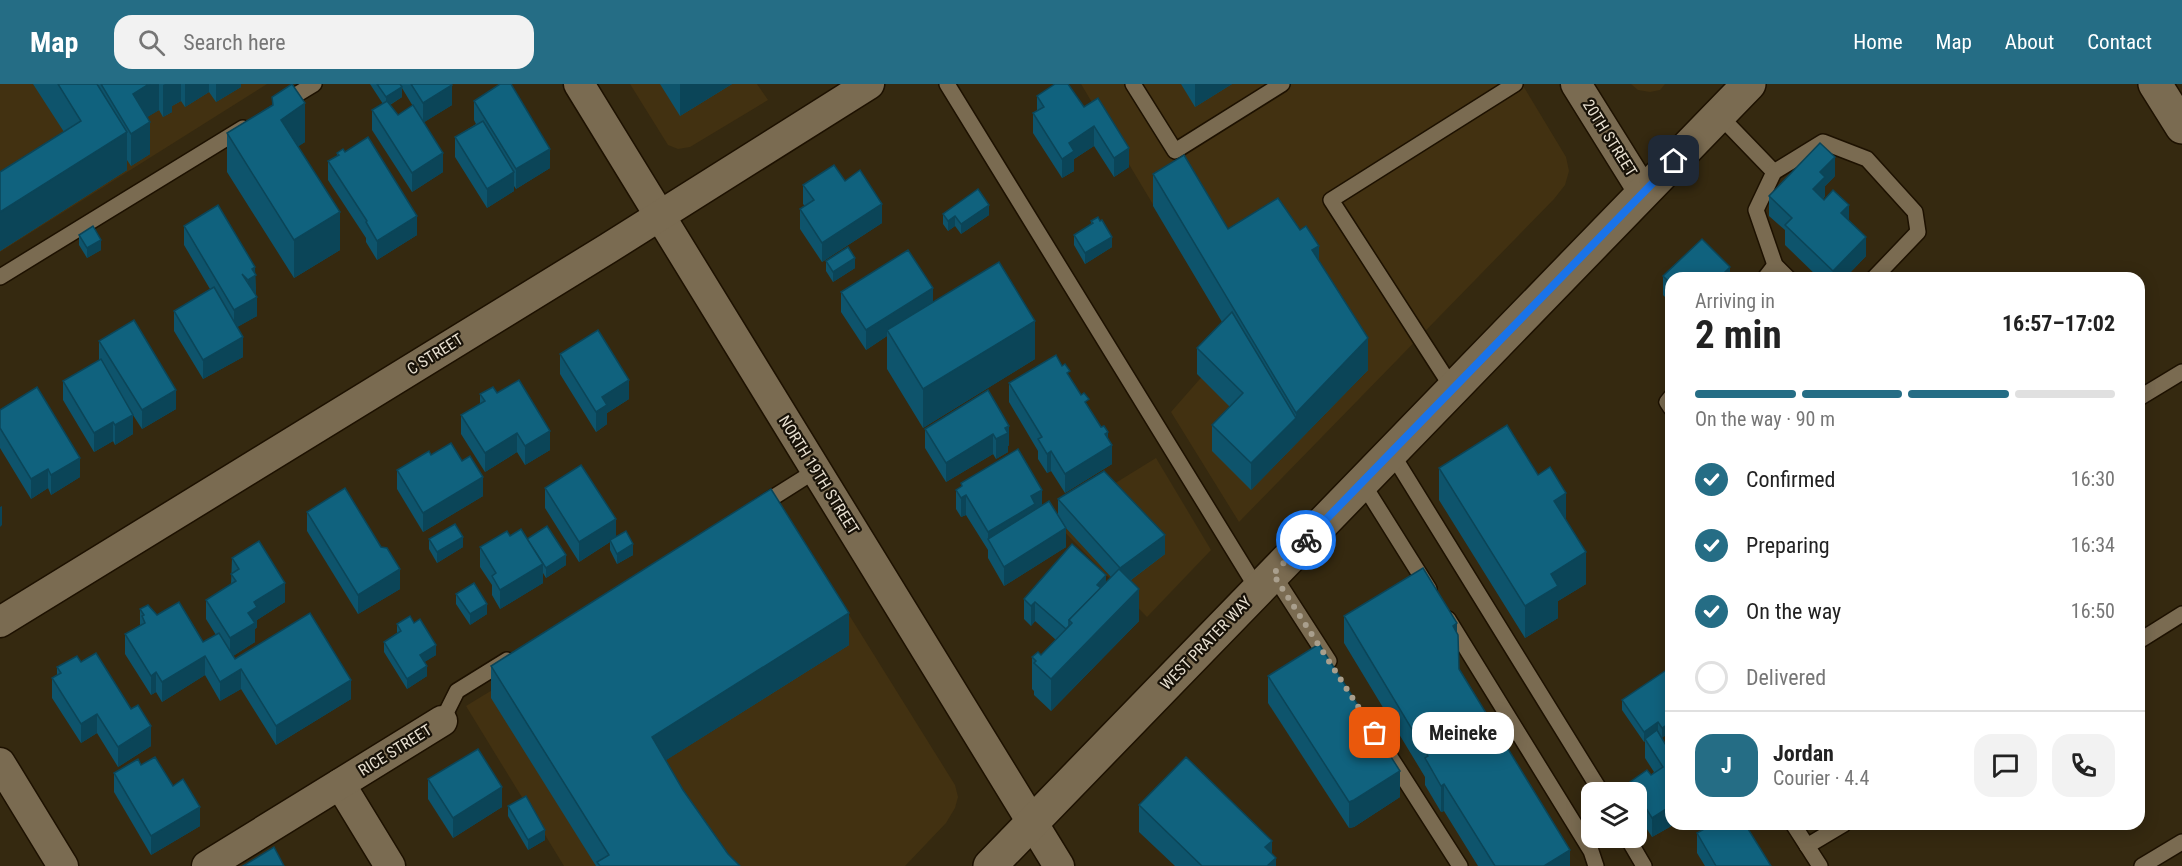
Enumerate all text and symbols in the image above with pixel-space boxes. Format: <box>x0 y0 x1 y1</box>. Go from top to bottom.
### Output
search box <box>114 15 534 69</box>
text: Map <box>30 26 78 59</box>
icon: search <box>135 26 168 59</box>
text: Search here <box>183 30 286 55</box>
text: Home <box>1853 30 1903 54</box>
text: Map <box>1936 30 1972 54</box>
text: About <box>2005 30 2054 54</box>
text: Contact <box>2087 30 2152 54</box>
street label: 20TH STREET <box>1579 96 1641 180</box>
pin <box>1648 135 1699 186</box>
icon: home <box>1657 144 1690 177</box>
text: Arriving in <box>1695 289 1775 313</box>
text: 16:57–17:02 <box>2002 311 2115 336</box>
text: 2 min <box>1695 312 1782 358</box>
street label: C STREET <box>404 329 466 379</box>
text: On the way · 90 m <box>1695 407 1835 431</box>
street label: NORTH 19TH STREET <box>775 412 863 538</box>
icon: check <box>1695 463 1728 496</box>
text: Confirmed <box>1746 467 1835 492</box>
text: 16:30 <box>2071 467 2115 491</box>
courier <box>1276 510 1336 570</box>
icon: bike <box>1290 524 1323 557</box>
icon: check <box>1695 529 1728 562</box>
text: Preparing <box>1746 533 1830 558</box>
text: 16:34 <box>2071 533 2115 557</box>
street label: WEST PRATER WAY <box>1156 592 1256 694</box>
icon: check <box>1695 595 1728 628</box>
text: On the way <box>1746 599 1841 624</box>
text: 16:50 <box>2071 599 2115 623</box>
text: Delivered <box>1746 665 1826 690</box>
pin <box>1349 707 1400 758</box>
callout: Meineke <box>1411 712 1513 754</box>
icon: bag <box>1358 716 1391 749</box>
street label: RICE STREET <box>355 720 435 780</box>
text: Meineke <box>1429 721 1497 745</box>
button: chat <box>1974 734 2037 797</box>
button: phone <box>2052 734 2115 797</box>
text: Jordan <box>1773 741 1834 766</box>
text: J <box>1721 753 1732 778</box>
text: Courier · 4.4 <box>1773 766 1869 790</box>
map controls <box>1581 782 1647 848</box>
button: layers <box>1581 782 1647 848</box>

